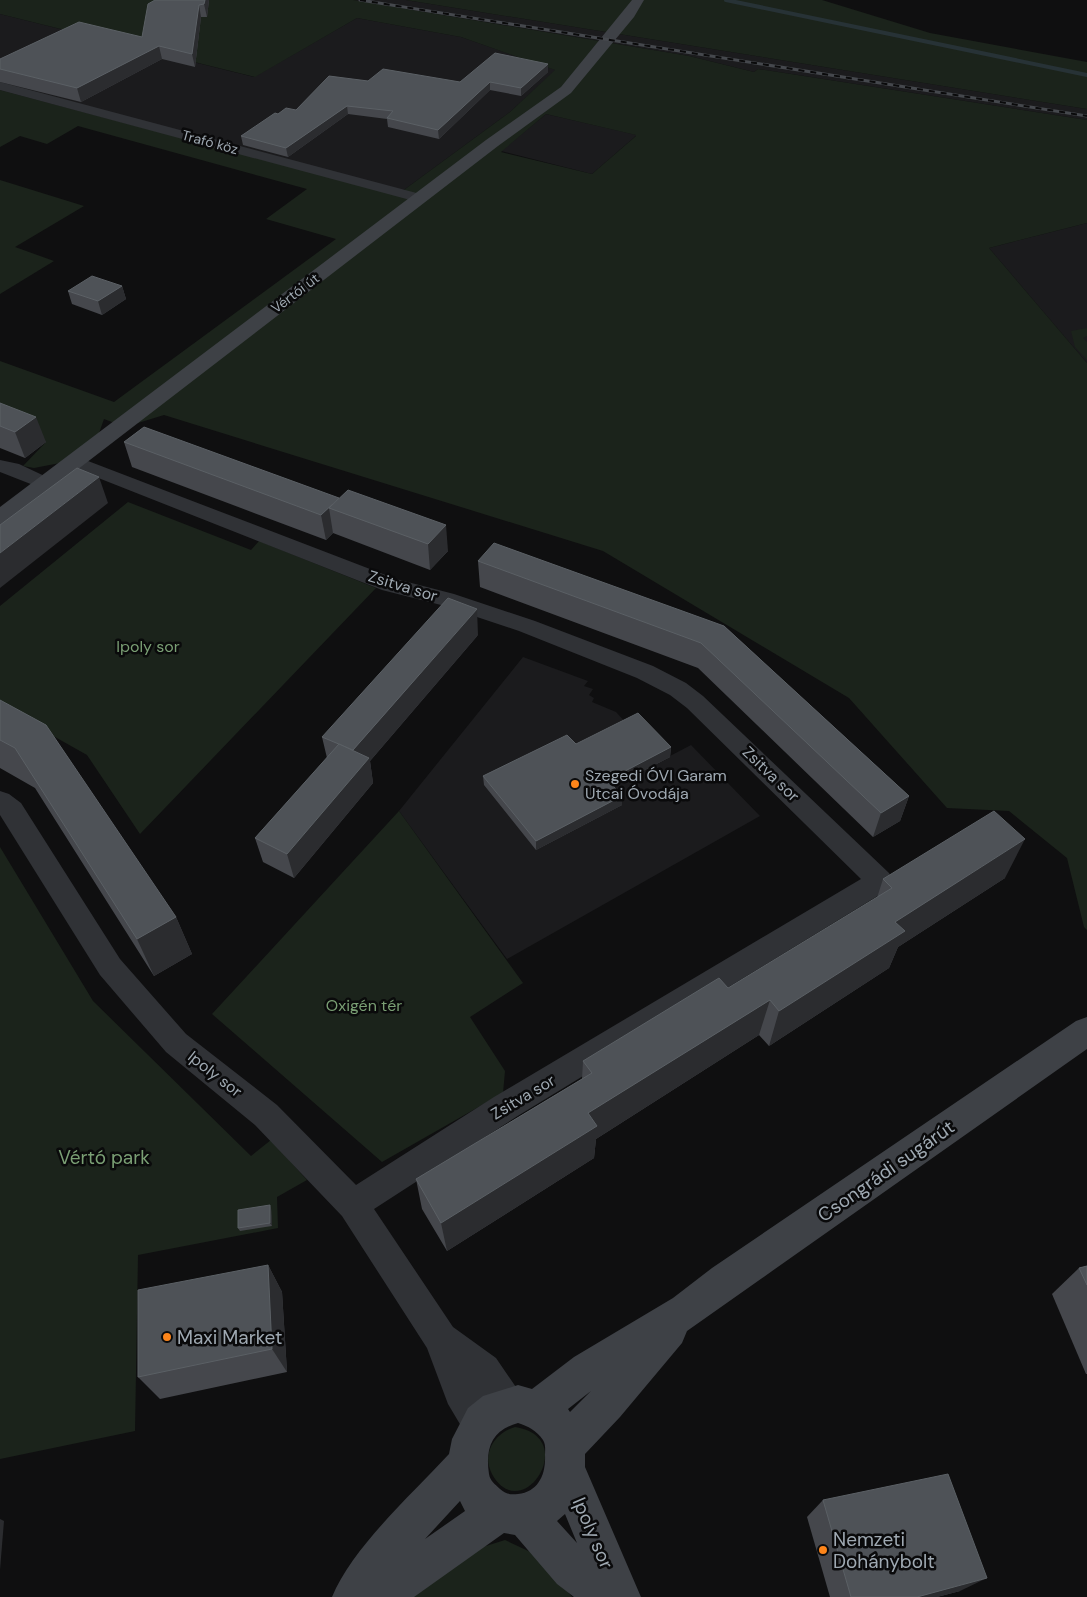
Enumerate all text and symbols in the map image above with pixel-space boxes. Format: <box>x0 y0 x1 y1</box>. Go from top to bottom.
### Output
street label: Trafó köz <box>180 126 240 158</box>
street label: Vértói út <box>267 269 323 317</box>
street label: Zsitva sor <box>366 566 440 606</box>
park label: Ipoly sor <box>116 636 180 657</box>
street label: Zsitva sor <box>738 742 804 806</box>
place label: Szegedi ÓVI Garam Utcai Óvodája <box>585 765 727 804</box>
marker: Szegedi ÓVI Garam Utcai Óvodája <box>569 778 581 790</box>
park label: Oxigén tér <box>326 995 402 1016</box>
street label: Ipoly sor <box>184 1046 247 1102</box>
street label: Zsitva sor <box>487 1070 559 1124</box>
street label: Csongrádi sugárút <box>813 1114 959 1228</box>
park label: Vértó park <box>58 1145 150 1170</box>
place label: Maxi Market <box>177 1325 283 1350</box>
marker: Maxi Market <box>161 1331 173 1343</box>
street label: Ipoly sor <box>567 1493 619 1573</box>
place label: Nemzeti Dohánybolt <box>833 1527 935 1574</box>
marker: Nemzeti Dohánybolt <box>817 1544 829 1556</box>

